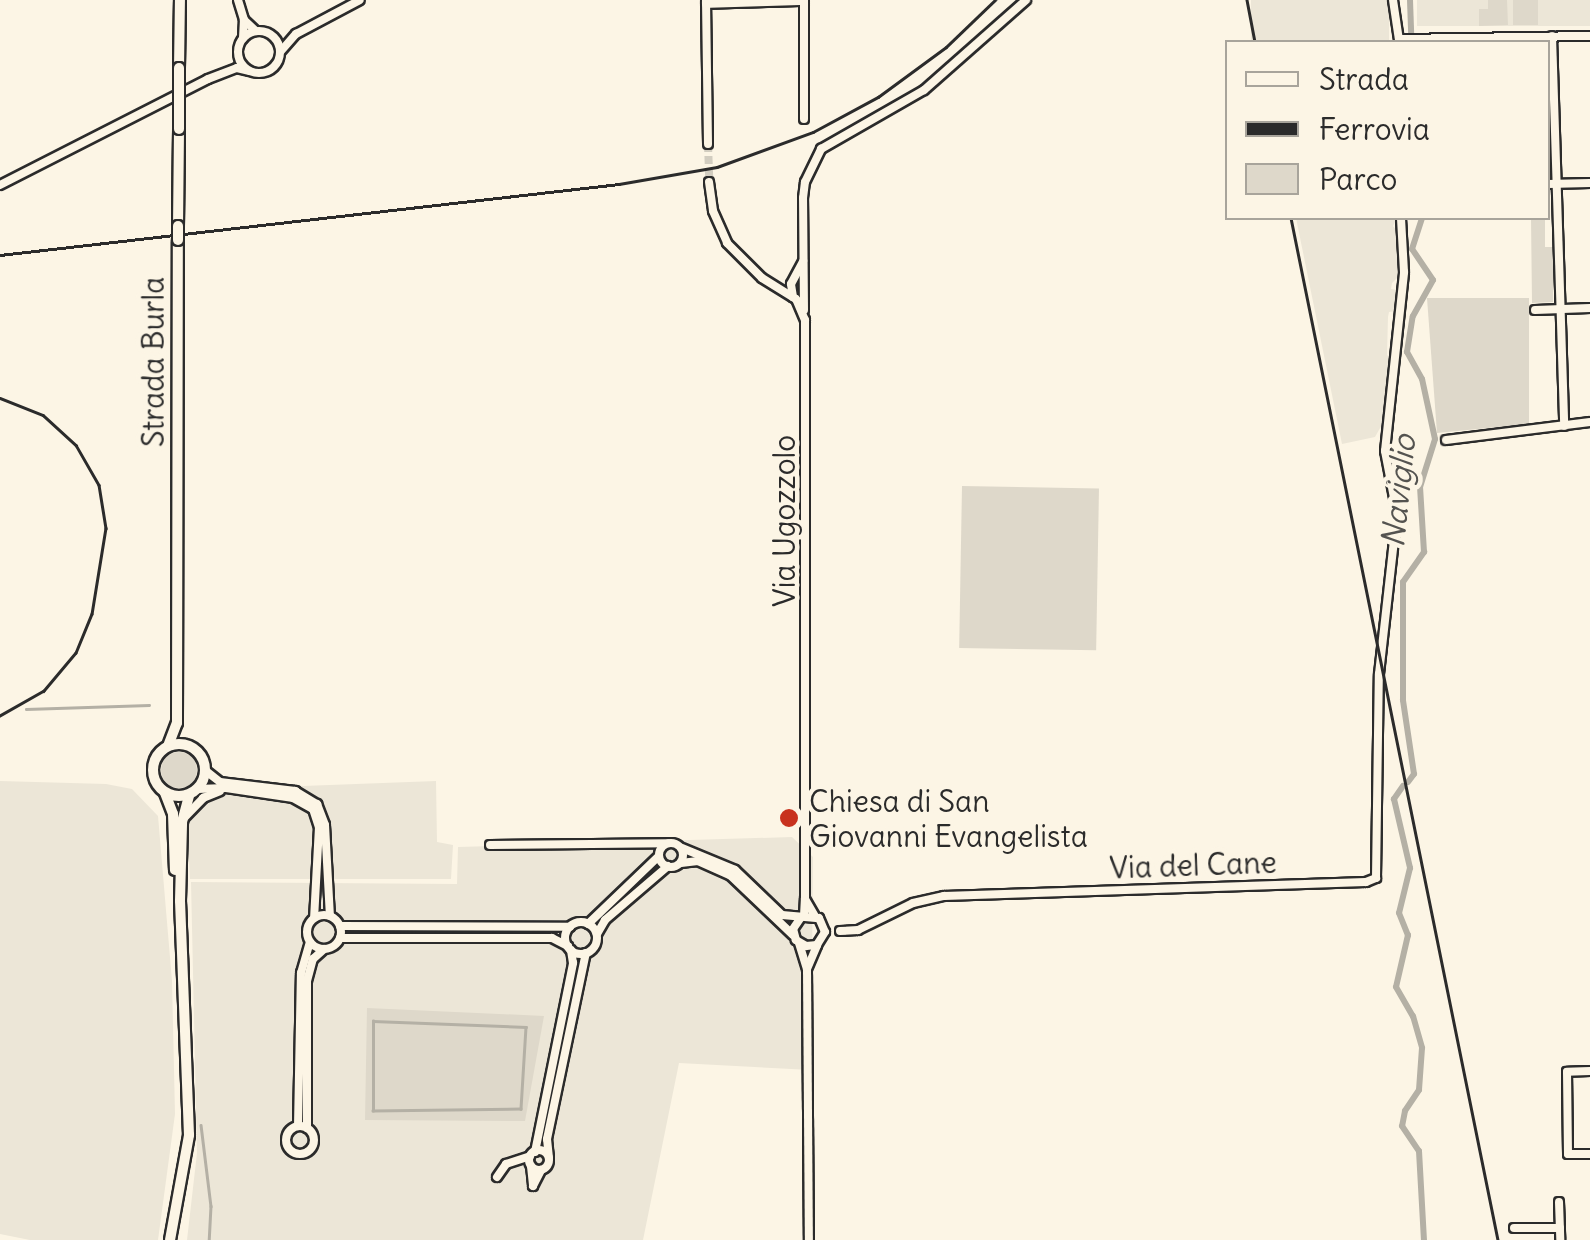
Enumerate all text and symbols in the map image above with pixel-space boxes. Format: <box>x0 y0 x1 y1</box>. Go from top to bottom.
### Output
legend <box>1225 40 1550 220</box>
text: Strada <box>1319 60 1409 98</box>
text: Ferrovia <box>1319 110 1430 148</box>
text: Parco <box>1319 160 1397 198</box>
street label: Strada Burla <box>135 277 171 447</box>
water label: Naviglio <box>1374 433 1424 549</box>
street label: Via Ugozzolo <box>766 435 802 607</box>
place label: Chiesa di San Giovanni Evangelista <box>809 783 1088 854</box>
marker: Chiesa di San Giovanni Evangelista <box>778 807 800 829</box>
street label: Via del Cane <box>1109 844 1277 886</box>

